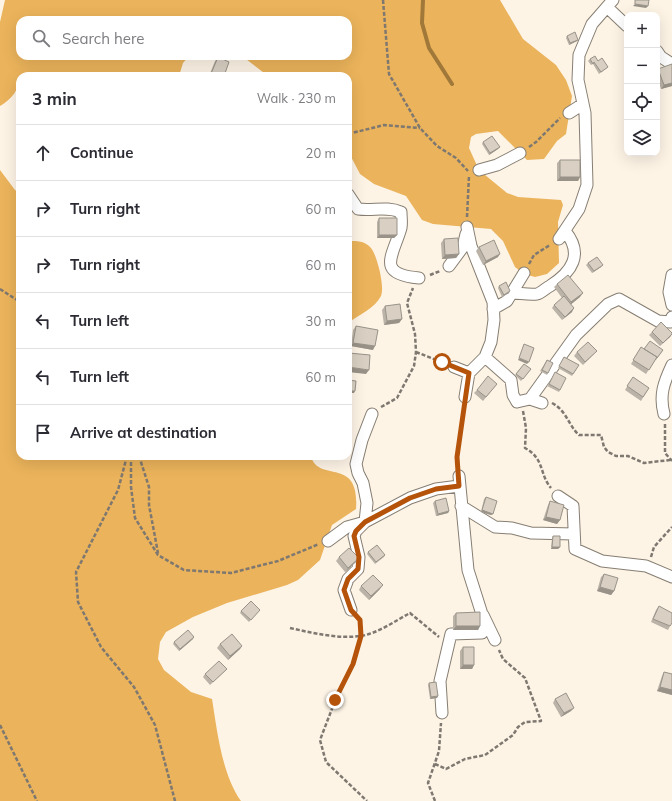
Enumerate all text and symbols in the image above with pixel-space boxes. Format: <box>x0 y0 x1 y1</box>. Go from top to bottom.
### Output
map controls <box>624 12 660 156</box>
button: + <box>624 12 660 48</box>
search box <box>16 16 352 60</box>
icon: search <box>30 27 52 49</box>
text: Search here <box>62 29 144 48</box>
button: − <box>624 48 660 84</box>
button: locate <box>624 84 660 120</box>
text: 3 min <box>32 88 77 109</box>
text: Walk · 230 m <box>257 90 336 106</box>
button: layers <box>624 120 660 156</box>
icon: ahead <box>32 142 54 164</box>
text: Continue <box>70 143 133 162</box>
text: 20 m <box>306 145 336 161</box>
icon: right <box>32 198 54 220</box>
text: Turn right <box>70 199 140 218</box>
text: 60 m <box>306 201 336 217</box>
icon: right <box>32 254 54 276</box>
text: Turn right <box>70 255 140 274</box>
text: 60 m <box>306 257 336 273</box>
icon: left <box>32 310 54 332</box>
text: Turn left <box>70 311 129 330</box>
text: 30 m <box>306 313 336 329</box>
route start <box>433 353 451 371</box>
icon: left <box>32 366 54 388</box>
text: Turn left <box>70 367 129 386</box>
text: 60 m <box>306 369 336 385</box>
icon: arrive <box>32 422 54 444</box>
text: Arrive at destination <box>70 423 217 442</box>
route end <box>326 691 344 709</box>

